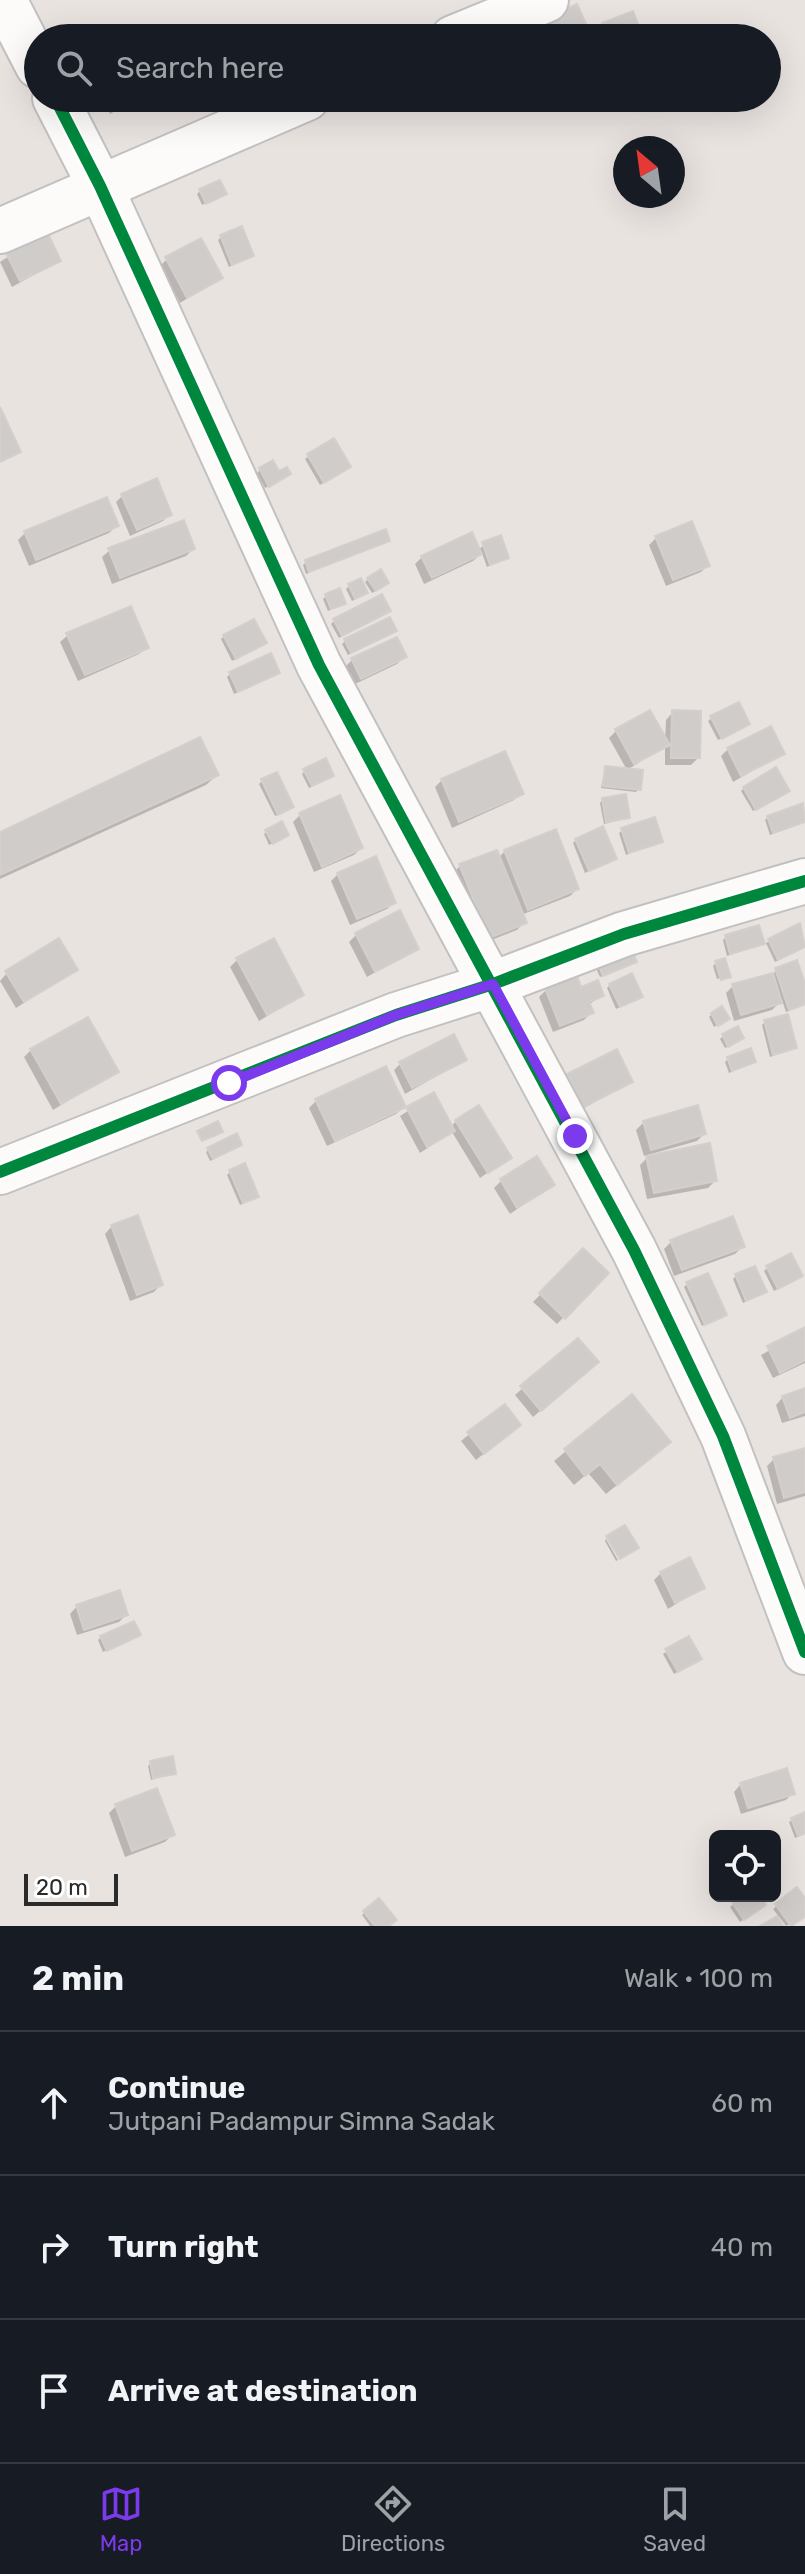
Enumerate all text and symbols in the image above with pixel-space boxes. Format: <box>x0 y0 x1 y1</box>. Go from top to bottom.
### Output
search box <box>24 24 781 112</box>
icon: search <box>52 46 96 90</box>
text: Search here <box>116 50 284 86</box>
north arrow <box>613 136 685 208</box>
route start <box>211 1065 247 1101</box>
route end <box>557 1118 593 1154</box>
map controls <box>709 1830 781 1902</box>
button: locate <box>709 1830 781 1902</box>
scale bar <box>24 1870 118 1906</box>
text: 20 m <box>36 1874 88 1901</box>
text: 2 min <box>32 1958 124 1999</box>
text: Walk · 100 m <box>624 1963 773 1994</box>
text: Continue <box>108 2070 245 2106</box>
icon: ahead <box>32 2081 76 2125</box>
text: 60 m <box>711 2088 773 2119</box>
text: Jutpani Padampur Simna Sadak <box>108 2106 495 2137</box>
icon: right <box>32 2225 76 2269</box>
text: Turn right <box>108 2229 259 2265</box>
text: 40 m <box>711 2232 773 2263</box>
icon: arrive <box>32 2369 76 2413</box>
text: Arrive at destination <box>108 2373 418 2409</box>
tab: Map <box>99 2482 143 2557</box>
tab: Directions <box>341 2482 445 2557</box>
tab: Saved <box>643 2482 706 2557</box>

